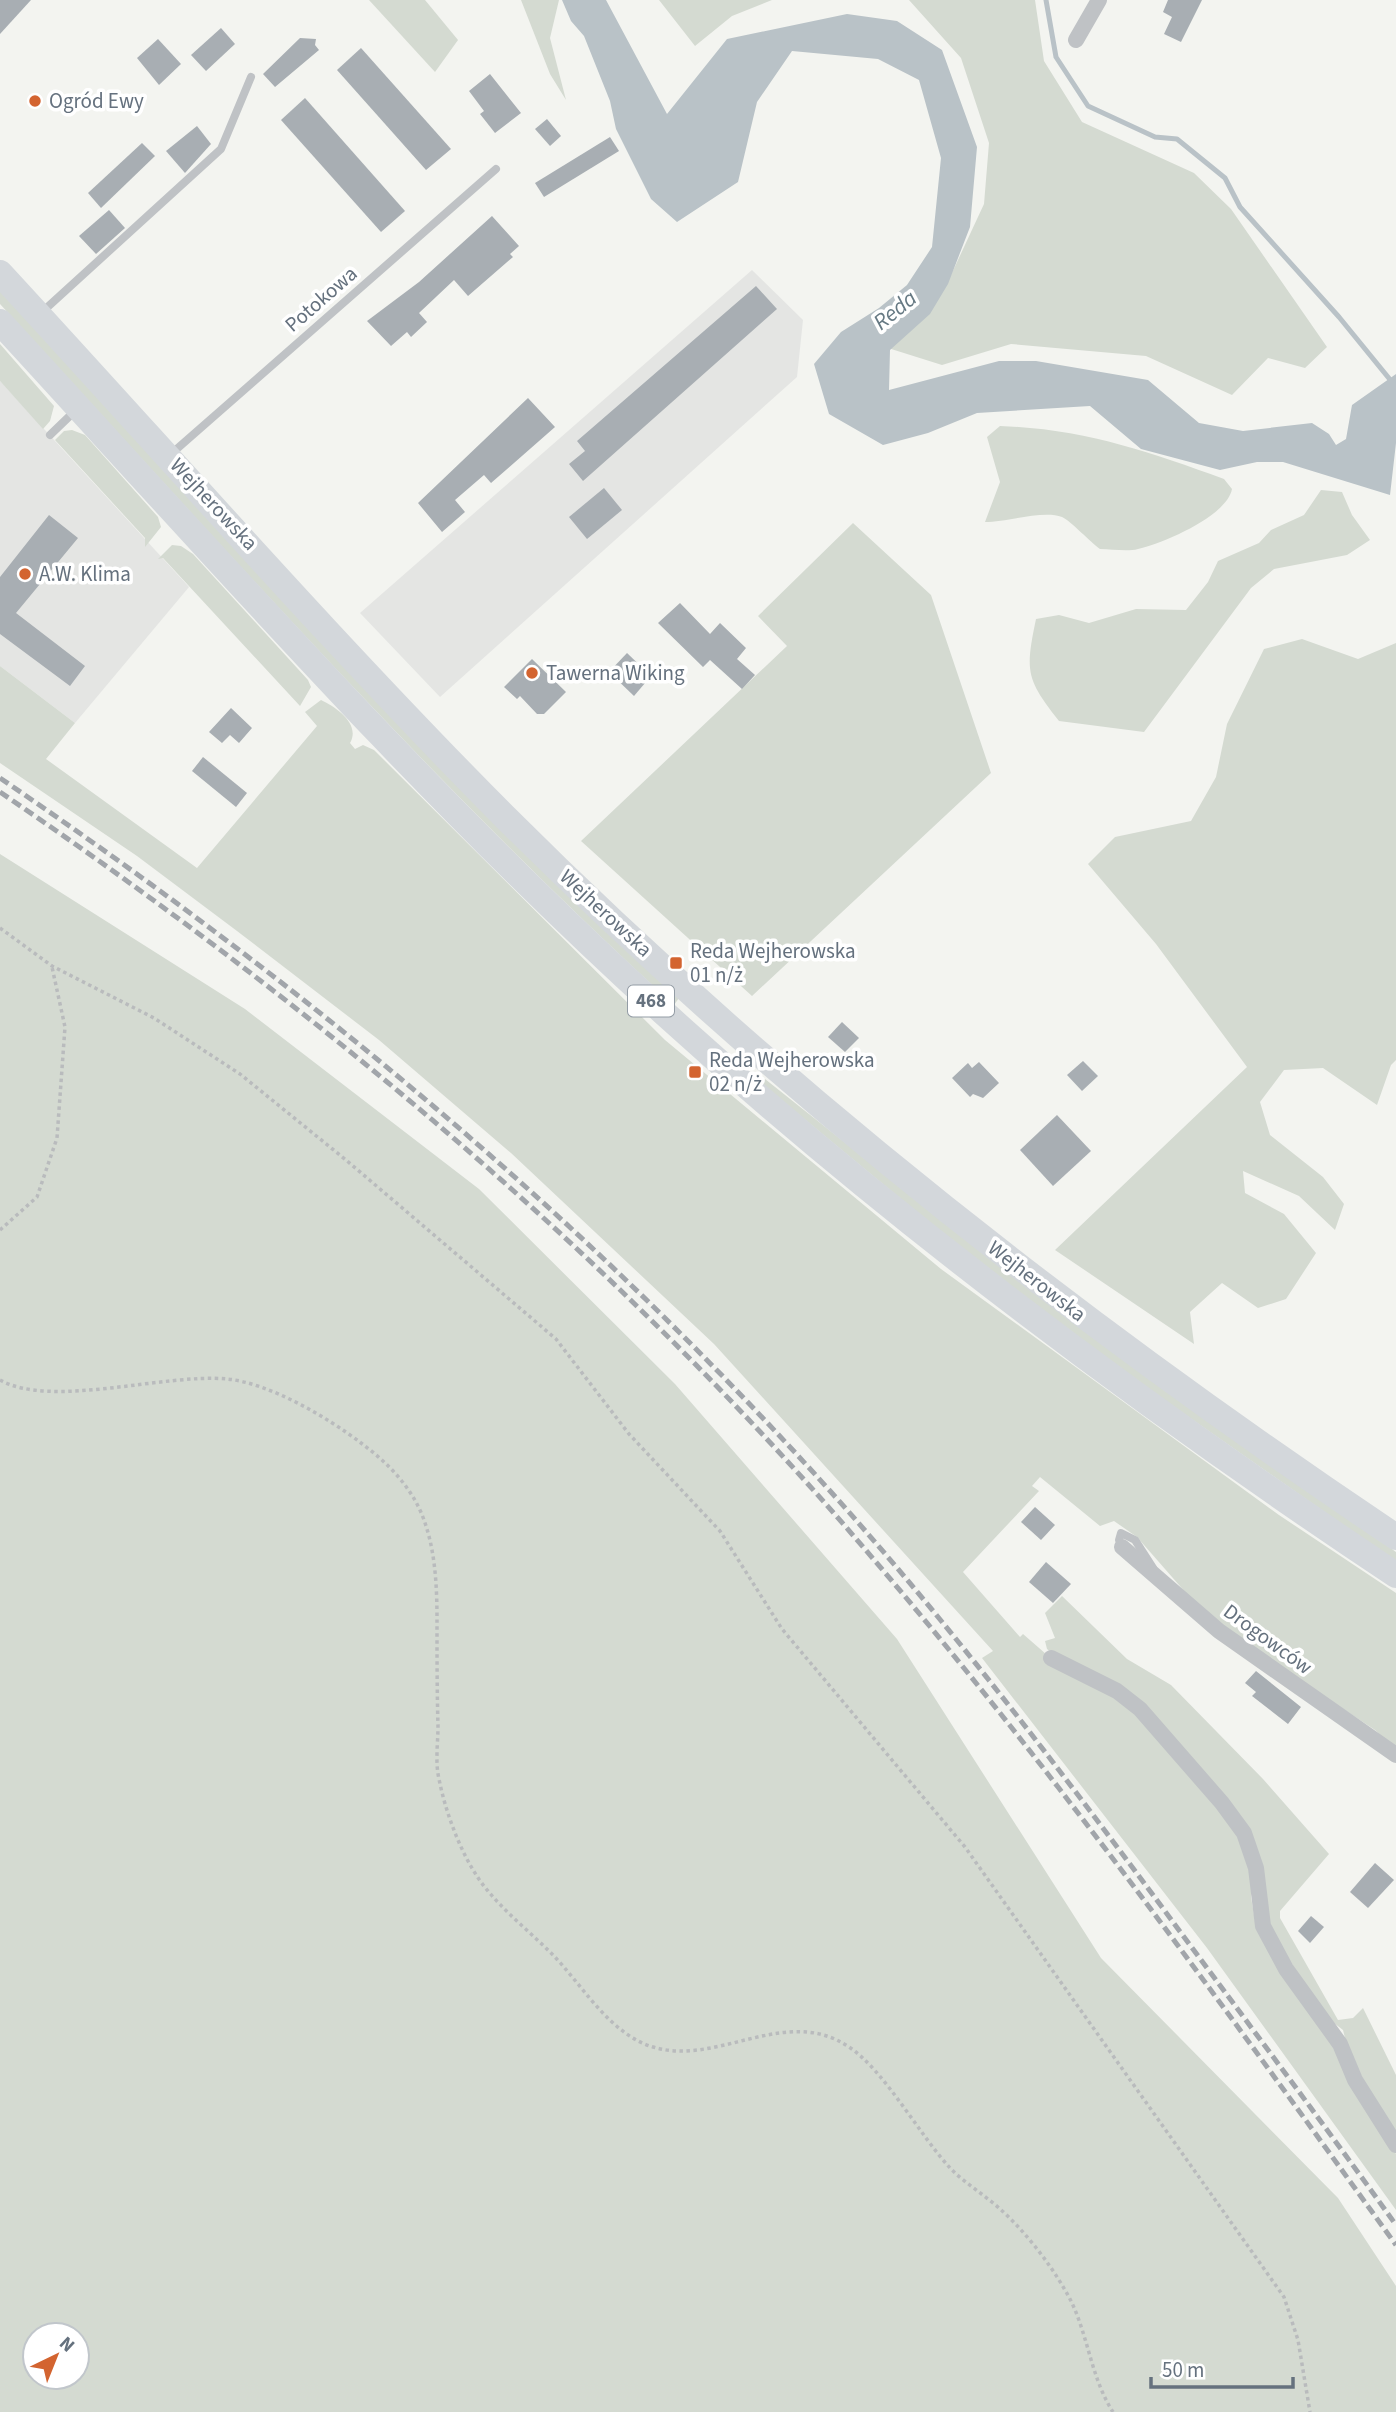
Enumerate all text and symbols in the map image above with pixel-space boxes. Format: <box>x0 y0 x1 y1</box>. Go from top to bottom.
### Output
place label: Ogród Ewy <box>49 86 144 116</box>
marker: Ogród Ewy <box>27 93 43 109</box>
street label: Potokowa <box>278 259 364 339</box>
water label: Reda <box>866 282 924 338</box>
street label: Wejherowska <box>163 451 265 557</box>
place label: A.W. Klima <box>39 559 131 589</box>
marker: A.W. Klima <box>17 566 33 582</box>
place label: Tawerna Wiking <box>546 658 685 688</box>
marker: Tawerna Wiking <box>524 665 540 681</box>
street label: Wejherowska <box>553 862 659 964</box>
place label: Reda Wejherowska 01 n/ż <box>690 936 856 990</box>
marker: Reda Wejherowska 01 n/ż <box>668 955 684 971</box>
road number: 468 <box>628 986 674 1016</box>
place label: Reda Wejherowska 02 n/ż <box>709 1045 875 1099</box>
marker: Reda Wejherowska 02 n/ż <box>687 1064 703 1080</box>
street label: Wejherowska <box>982 1233 1092 1329</box>
street label: Drogowców <box>1217 1596 1319 1682</box>
north arrow <box>21 2321 91 2391</box>
text: N <box>53 2330 80 2359</box>
scale bar <box>1151 2346 1293 2390</box>
text: 50 m <box>1162 2355 1204 2385</box>

